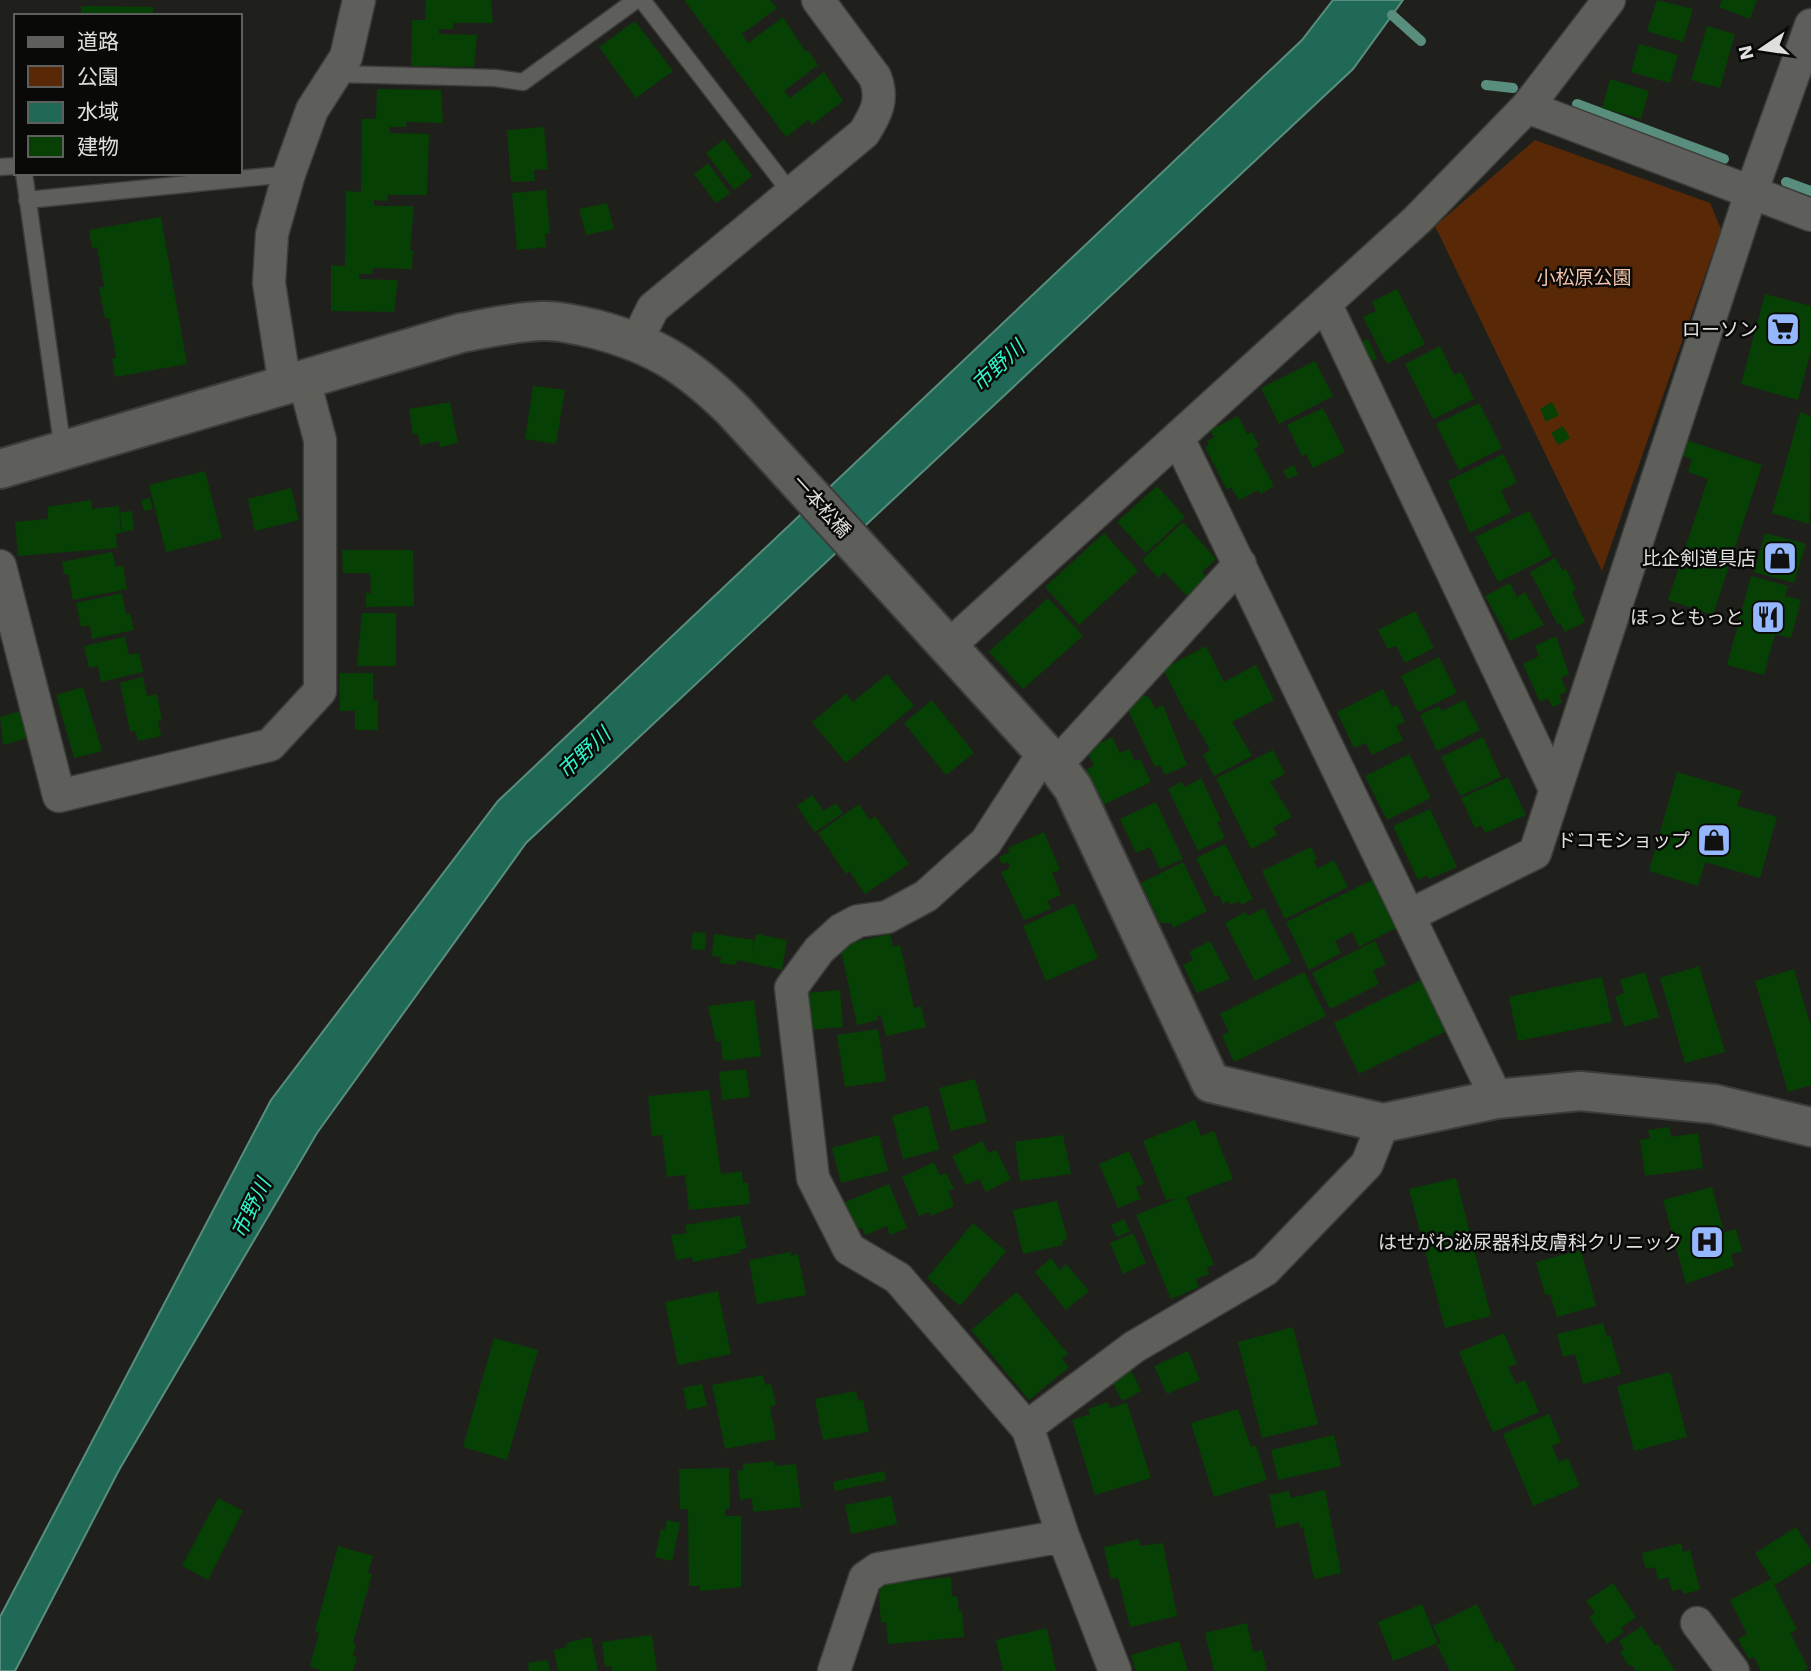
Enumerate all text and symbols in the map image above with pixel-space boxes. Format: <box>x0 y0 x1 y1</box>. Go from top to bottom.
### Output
legend <box>14 14 242 175</box>
north arrow <box>1727 14 1797 84</box>
text: 道路 <box>77 29 119 54</box>
text: N <box>1733 43 1759 62</box>
text: 公園 <box>77 64 119 89</box>
text: 水域 <box>77 99 119 124</box>
text: 建物 <box>77 134 119 159</box>
park label: 小松原公園 <box>1536 266 1632 289</box>
supermarket icon: ローソン <box>1764 310 1802 348</box>
place label: ローソン <box>1682 318 1758 341</box>
water label: 市野川 <box>966 334 1031 396</box>
street label: 一本松橋 <box>788 470 856 542</box>
shop icon: 比企剣道具店 <box>1761 539 1799 577</box>
place label: 比企剣道具店 <box>1642 547 1756 570</box>
restaurant icon: ほっともっと <box>1749 598 1787 636</box>
place label: ほっともっと <box>1630 606 1744 629</box>
water label: 市野川 <box>552 721 617 783</box>
shop icon: ドコモショップ <box>1695 821 1733 859</box>
place label: ドコモショップ <box>1557 829 1690 852</box>
water label: 市野川 <box>226 1172 276 1242</box>
hospital icon: はせがわ泌尿器科皮膚科クリニック <box>1688 1223 1726 1261</box>
place label: はせがわ泌尿器科皮膚科クリニック <box>1378 1231 1682 1254</box>

